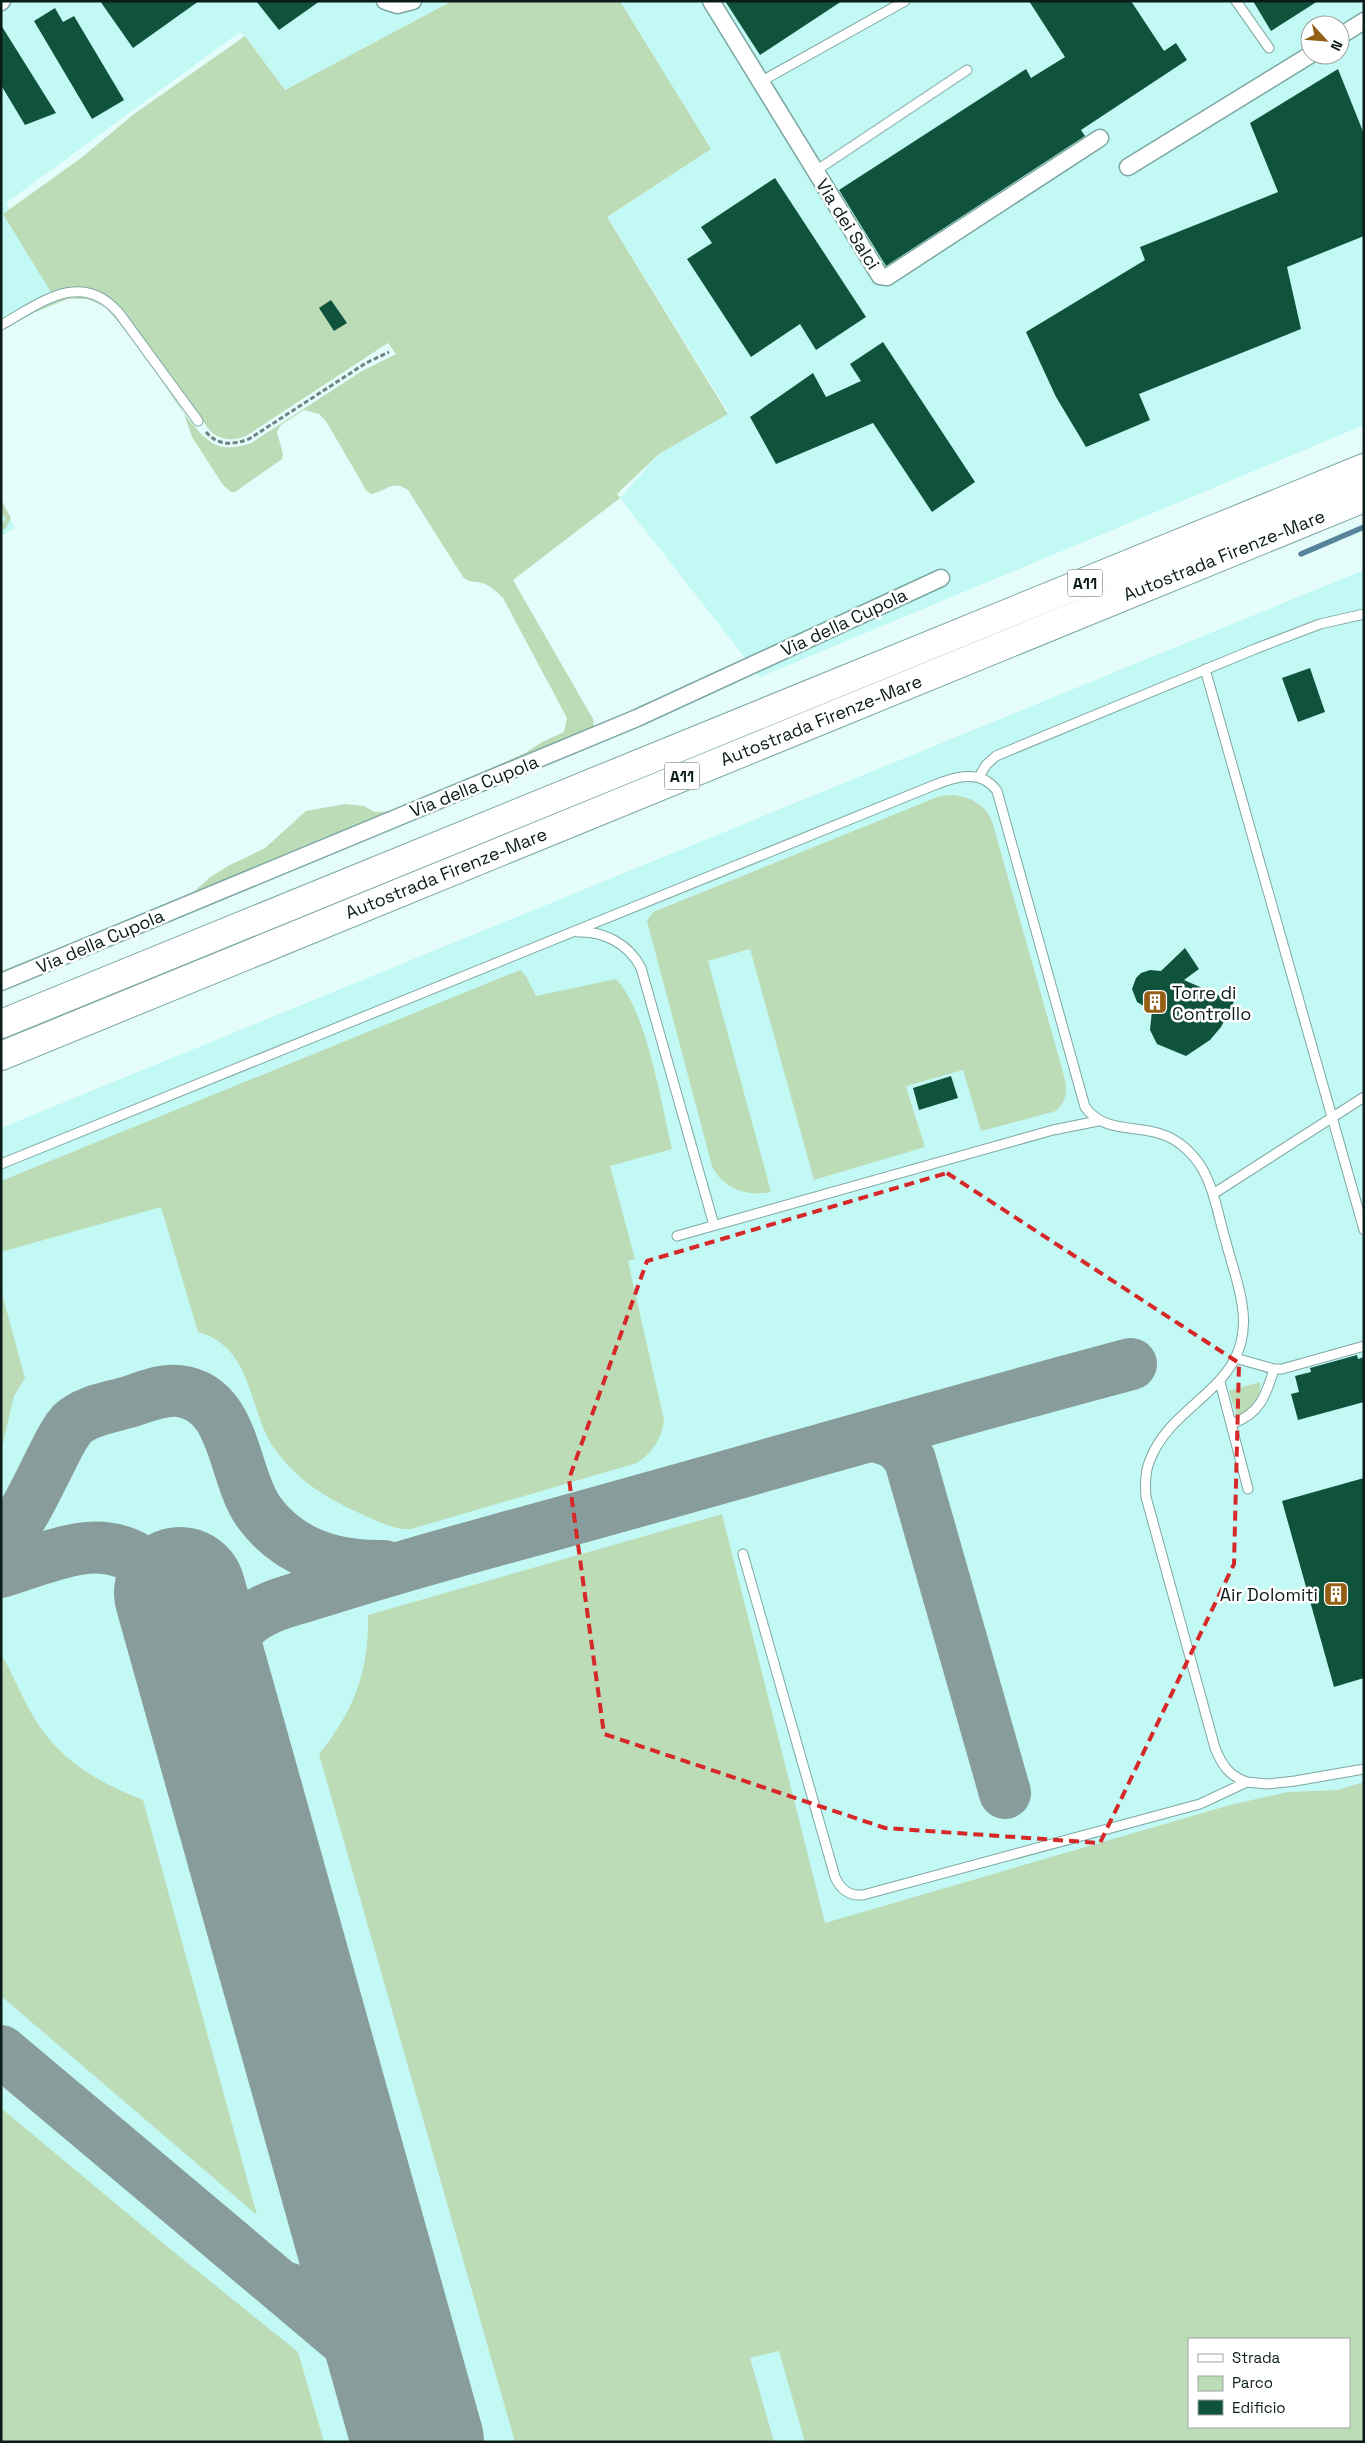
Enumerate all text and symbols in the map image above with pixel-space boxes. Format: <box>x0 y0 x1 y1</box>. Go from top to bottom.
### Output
north arrow <box>1300 15 1350 65</box>
text: N <box>1327 38 1347 54</box>
street label: Via dei Salci <box>811 174 885 274</box>
street label: Autostrada Firenze-Mare <box>1120 504 1328 606</box>
road number: A11 <box>1068 570 1102 596</box>
street label: Via della Cupola <box>777 583 911 661</box>
street label: Autostrada Firenze-Mare <box>717 669 925 771</box>
street label: Via della Cupola <box>406 750 542 822</box>
road number: A11 <box>664 762 700 789</box>
street label: Autostrada Firenze-Mare <box>342 822 550 924</box>
street label: Via della Cupola <box>33 904 167 978</box>
place label: Torre di Controllo <box>1172 981 1251 1025</box>
building icon: Torre di Controllo <box>1142 989 1168 1015</box>
building icon: Air Dolomiti <box>1323 1581 1349 1607</box>
place label: Air Dolomiti <box>1220 1583 1318 1606</box>
legend <box>1188 2338 1350 2428</box>
text: Strada <box>1232 2348 1281 2367</box>
text: Parco <box>1232 2373 1273 2392</box>
text: Edificio <box>1232 2398 1286 2417</box>

